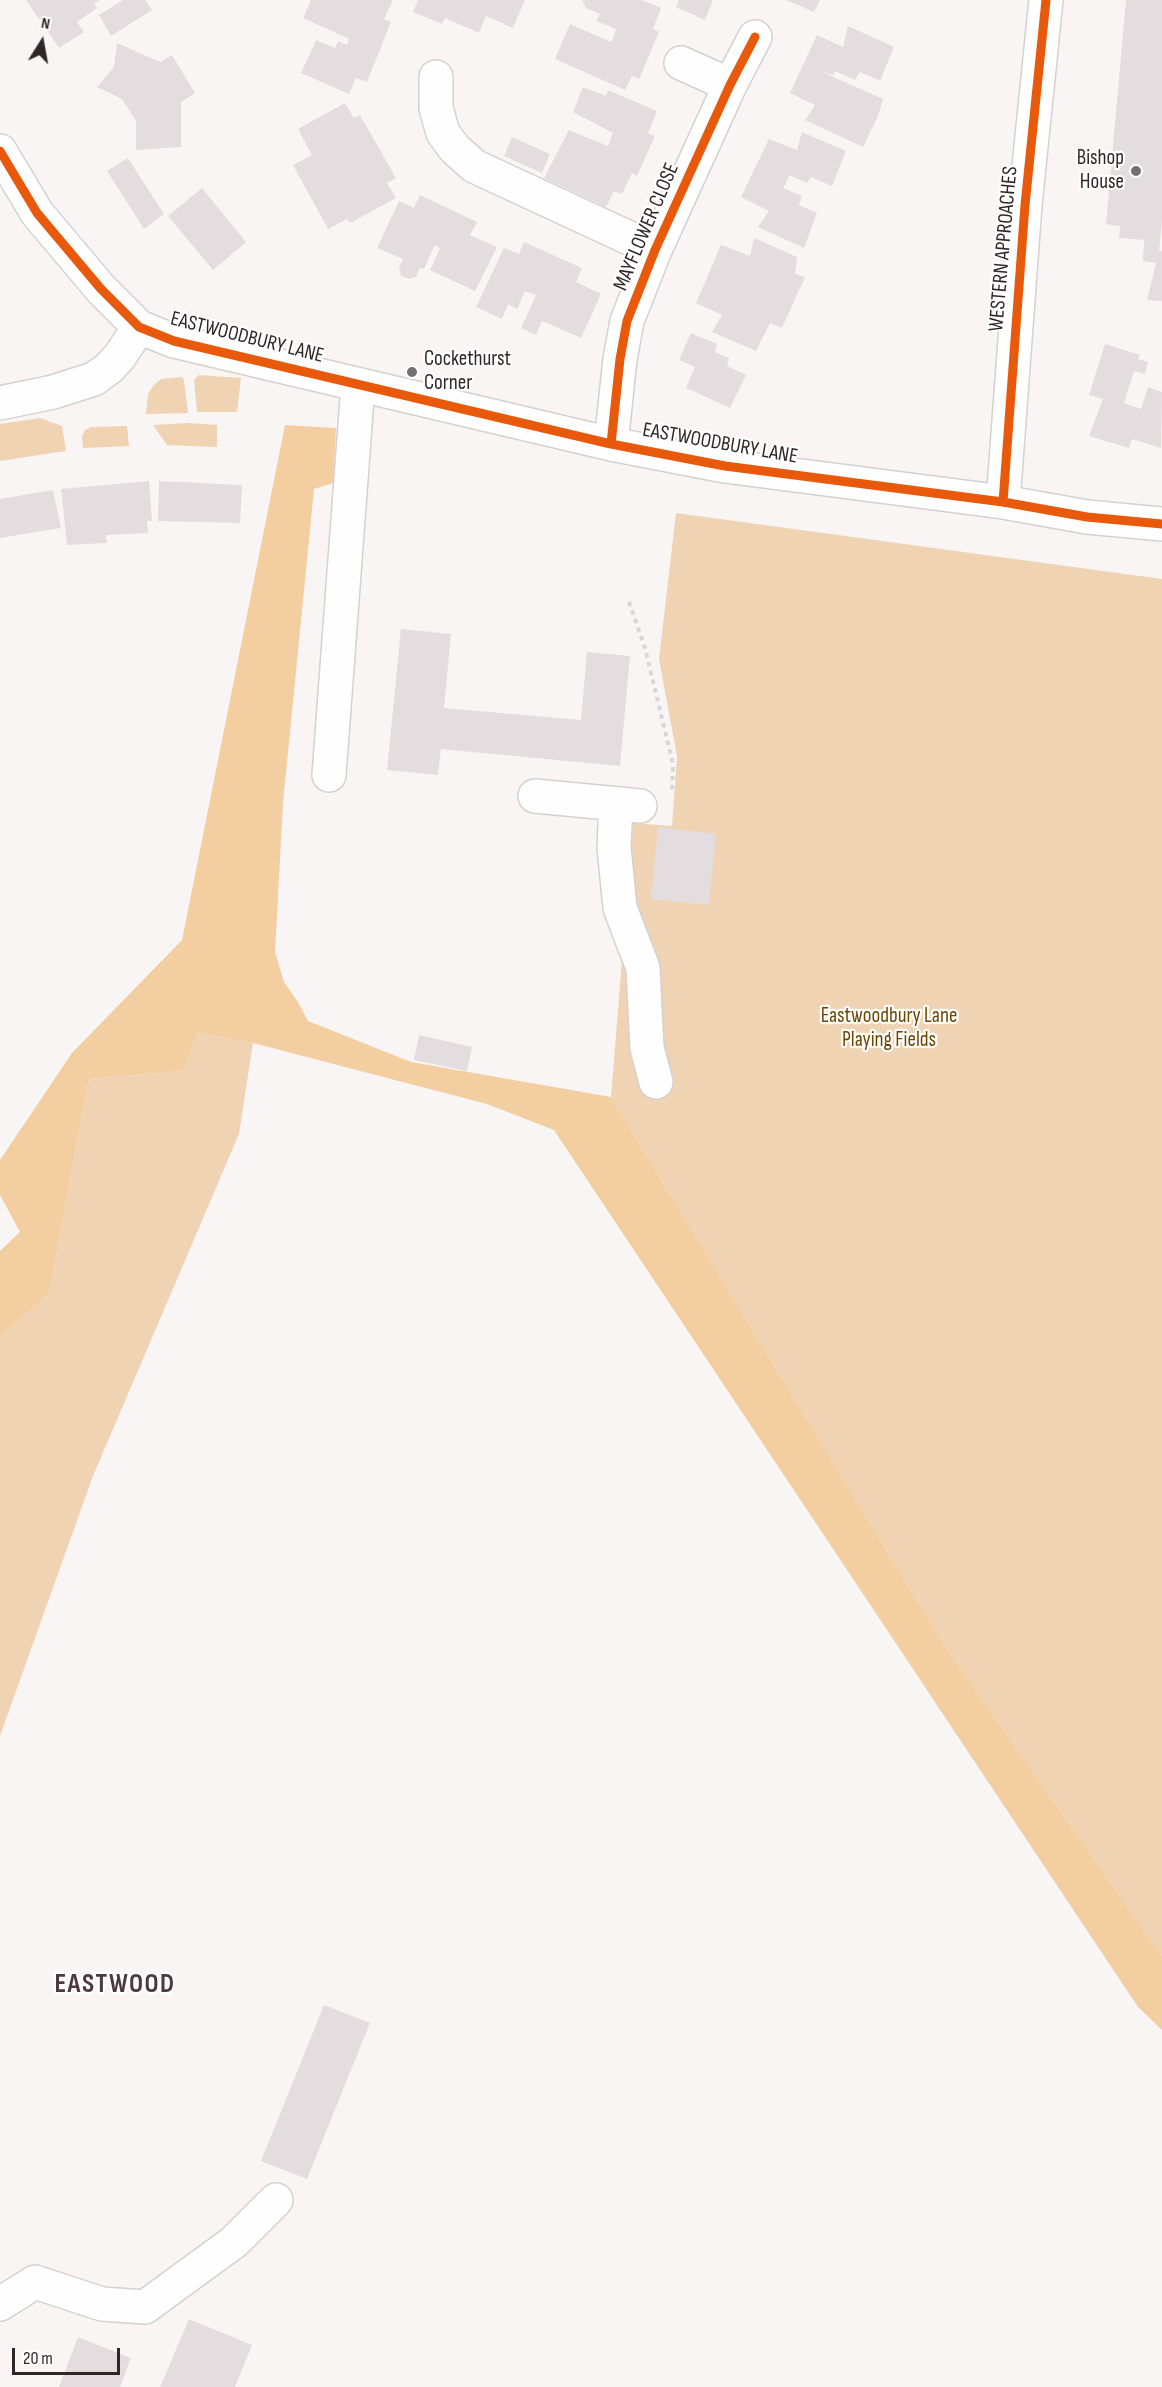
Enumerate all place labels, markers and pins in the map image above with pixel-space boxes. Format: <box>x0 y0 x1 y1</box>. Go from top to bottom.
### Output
place label: Bishop House <box>1077 146 1124 196</box>
marker: Bishop House <box>1129 164 1143 178</box>
place label: Cockethurst Corner <box>424 347 511 397</box>
marker: Cockethurst Corner <box>405 365 419 379</box>

